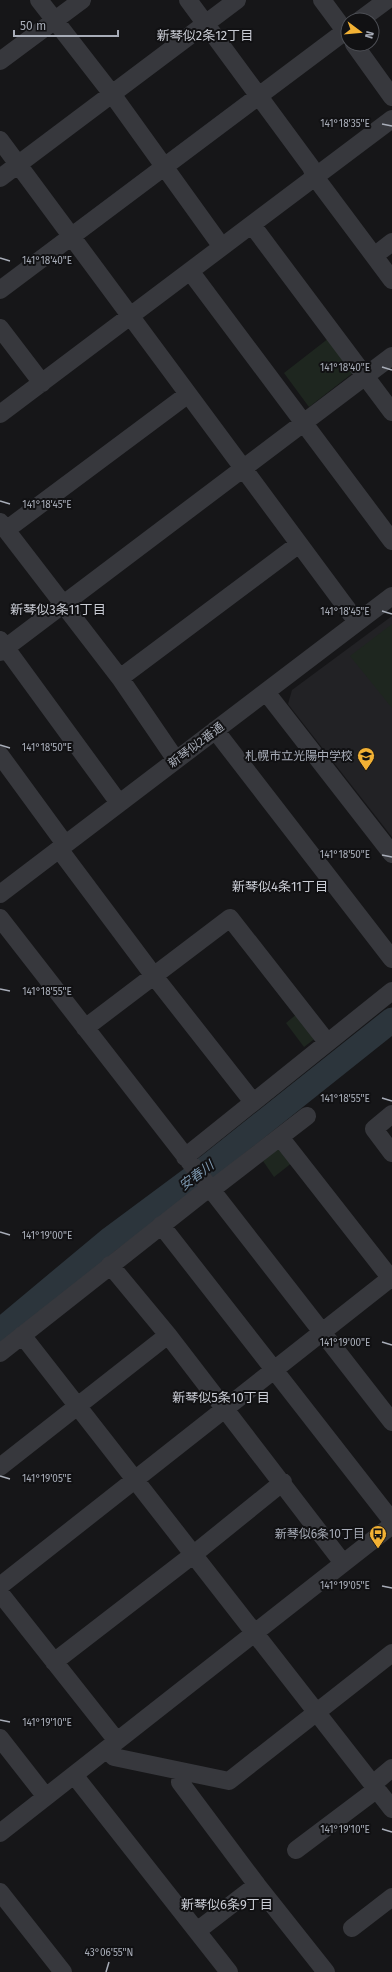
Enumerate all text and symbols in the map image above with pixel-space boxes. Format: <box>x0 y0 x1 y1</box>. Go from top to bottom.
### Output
scale bar <box>14 12 118 38</box>
north arrow <box>340 12 380 52</box>
text: 50 m <box>20 19 46 33</box>
district label: 新琴似2条12丁目 <box>157 28 253 43</box>
text: N <box>362 29 376 40</box>
text: 141°18'35"E <box>320 118 370 130</box>
text: 141°18'40"E <box>22 255 72 267</box>
text: 141°18'40"E <box>320 362 370 374</box>
text: 141°18'45"E <box>22 499 72 511</box>
district label: 新琴似3条11丁目 <box>10 602 106 617</box>
text: 141°18'45"E <box>320 606 370 618</box>
street label: 新琴似2番通 <box>165 720 227 770</box>
text: 141°18'50"E <box>22 742 72 754</box>
school or university icon: 札幌市立光陽中学校 <box>356 746 376 771</box>
place label: 札幌市立光陽中学校 <box>245 749 353 763</box>
text: 141°18'50"E <box>320 849 370 861</box>
district label: 新琴似4条11丁目 <box>232 879 328 894</box>
text: 141°18'55"E <box>22 986 72 998</box>
text: 141°18'55"E <box>320 1093 370 1105</box>
water label: 安春川 <box>176 1156 218 1193</box>
text: 141°19'00"E <box>22 1230 72 1242</box>
text: 141°19'00"E <box>320 1337 370 1349</box>
district label: 新琴似5条10丁目 <box>172 1390 270 1405</box>
text: 141°19'05"E <box>22 1473 72 1485</box>
bus stop icon: 新琴似6条10丁目 <box>368 1524 388 1549</box>
place label: 新琴似6条10丁目 <box>275 1527 365 1541</box>
text: 141°19'05"E <box>320 1580 370 1592</box>
text: 141°19'10"E <box>22 1717 72 1729</box>
text: 141°19'10"E <box>320 1824 370 1836</box>
district label: 新琴似6条9丁目 <box>181 1897 273 1912</box>
text: 43°06'55"N <box>85 1947 133 1959</box>

